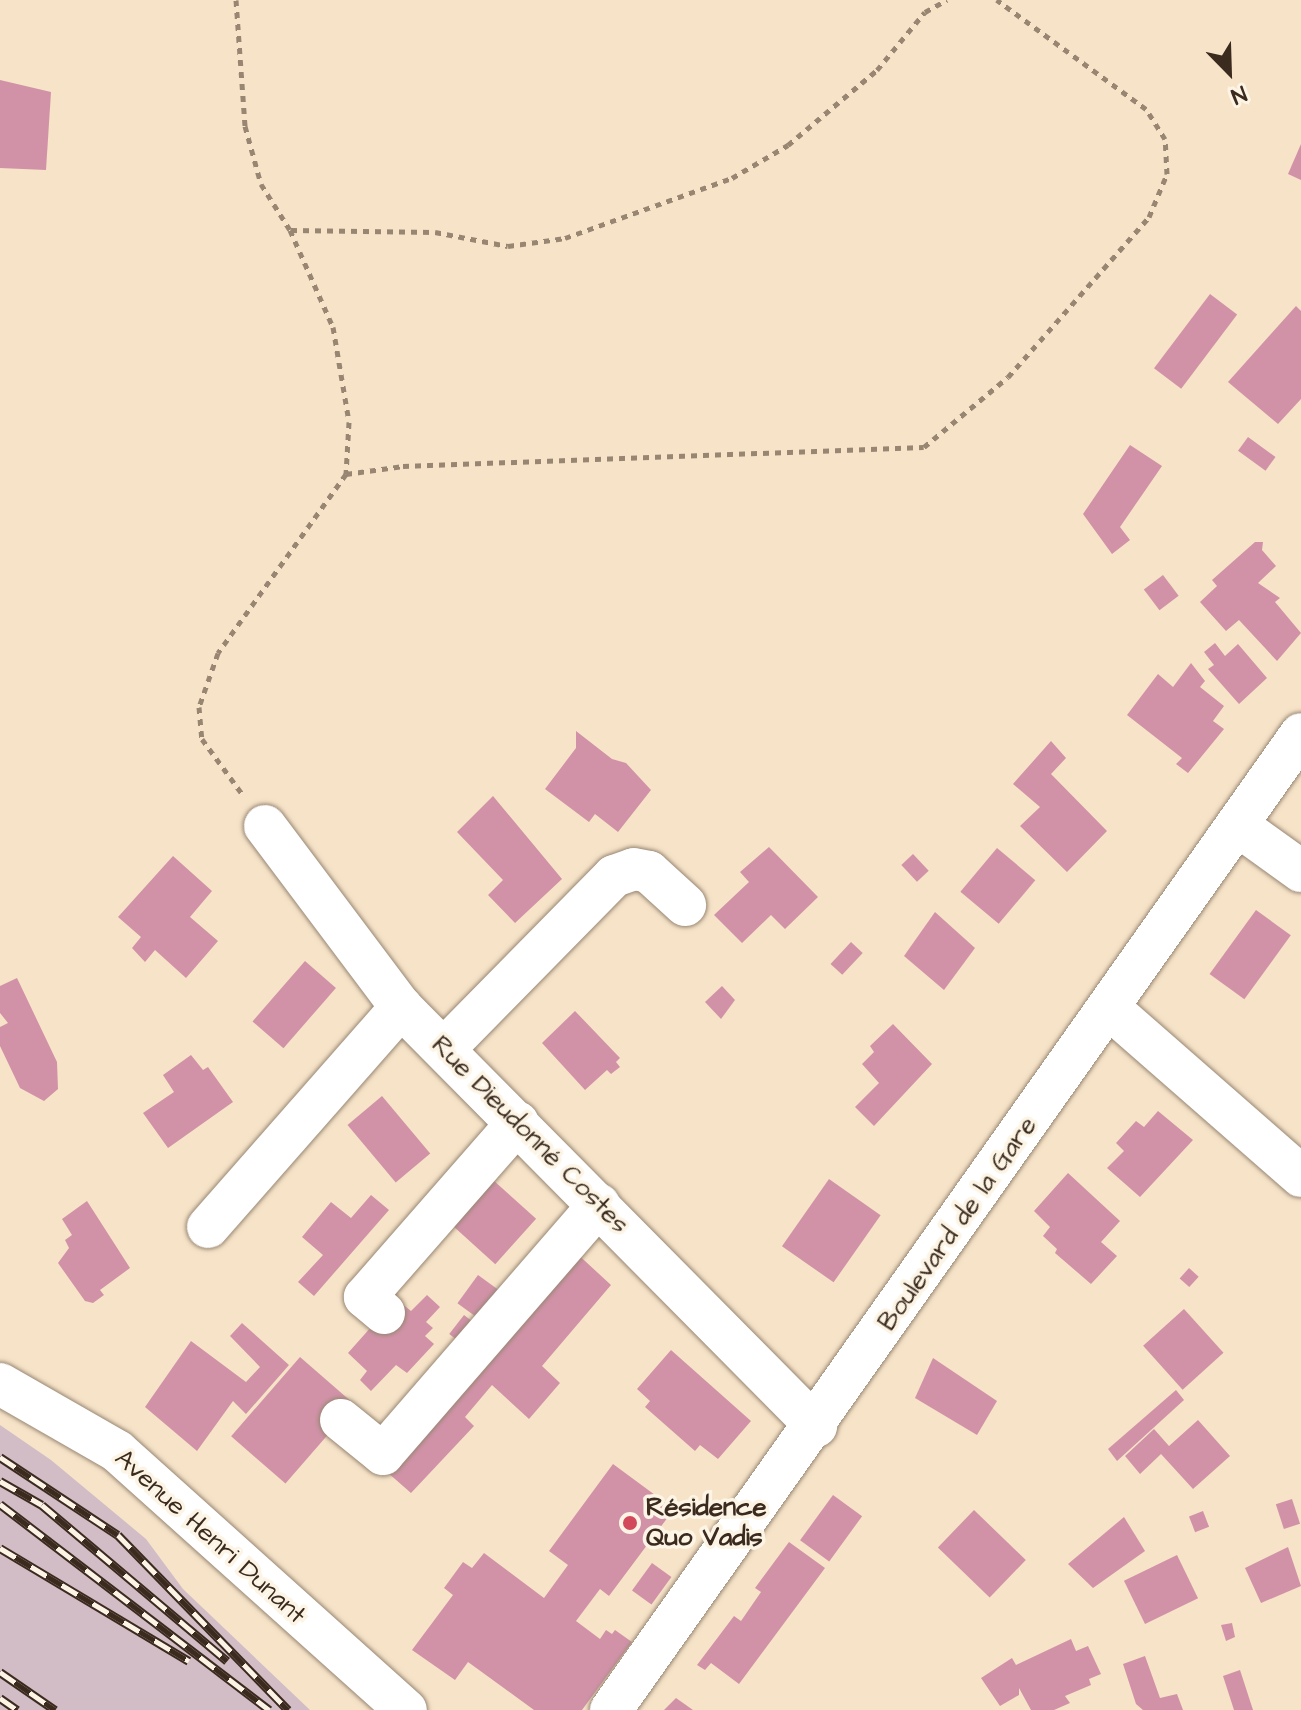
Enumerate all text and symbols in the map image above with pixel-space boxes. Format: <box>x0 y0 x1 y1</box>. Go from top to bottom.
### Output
north arrow <box>1189 32 1269 112</box>
text: N <box>1226 78 1251 112</box>
street label: Rue Dieudonné Costes <box>425 1030 635 1240</box>
street label: Boulevard de la Gare <box>872 1111 1044 1337</box>
street label: Avenue Henri Dunant <box>108 1443 312 1631</box>
place label: Résidence Quo Vadis <box>646 1492 767 1554</box>
marker: Résidence Quo Vadis <box>621 1514 639 1532</box>

